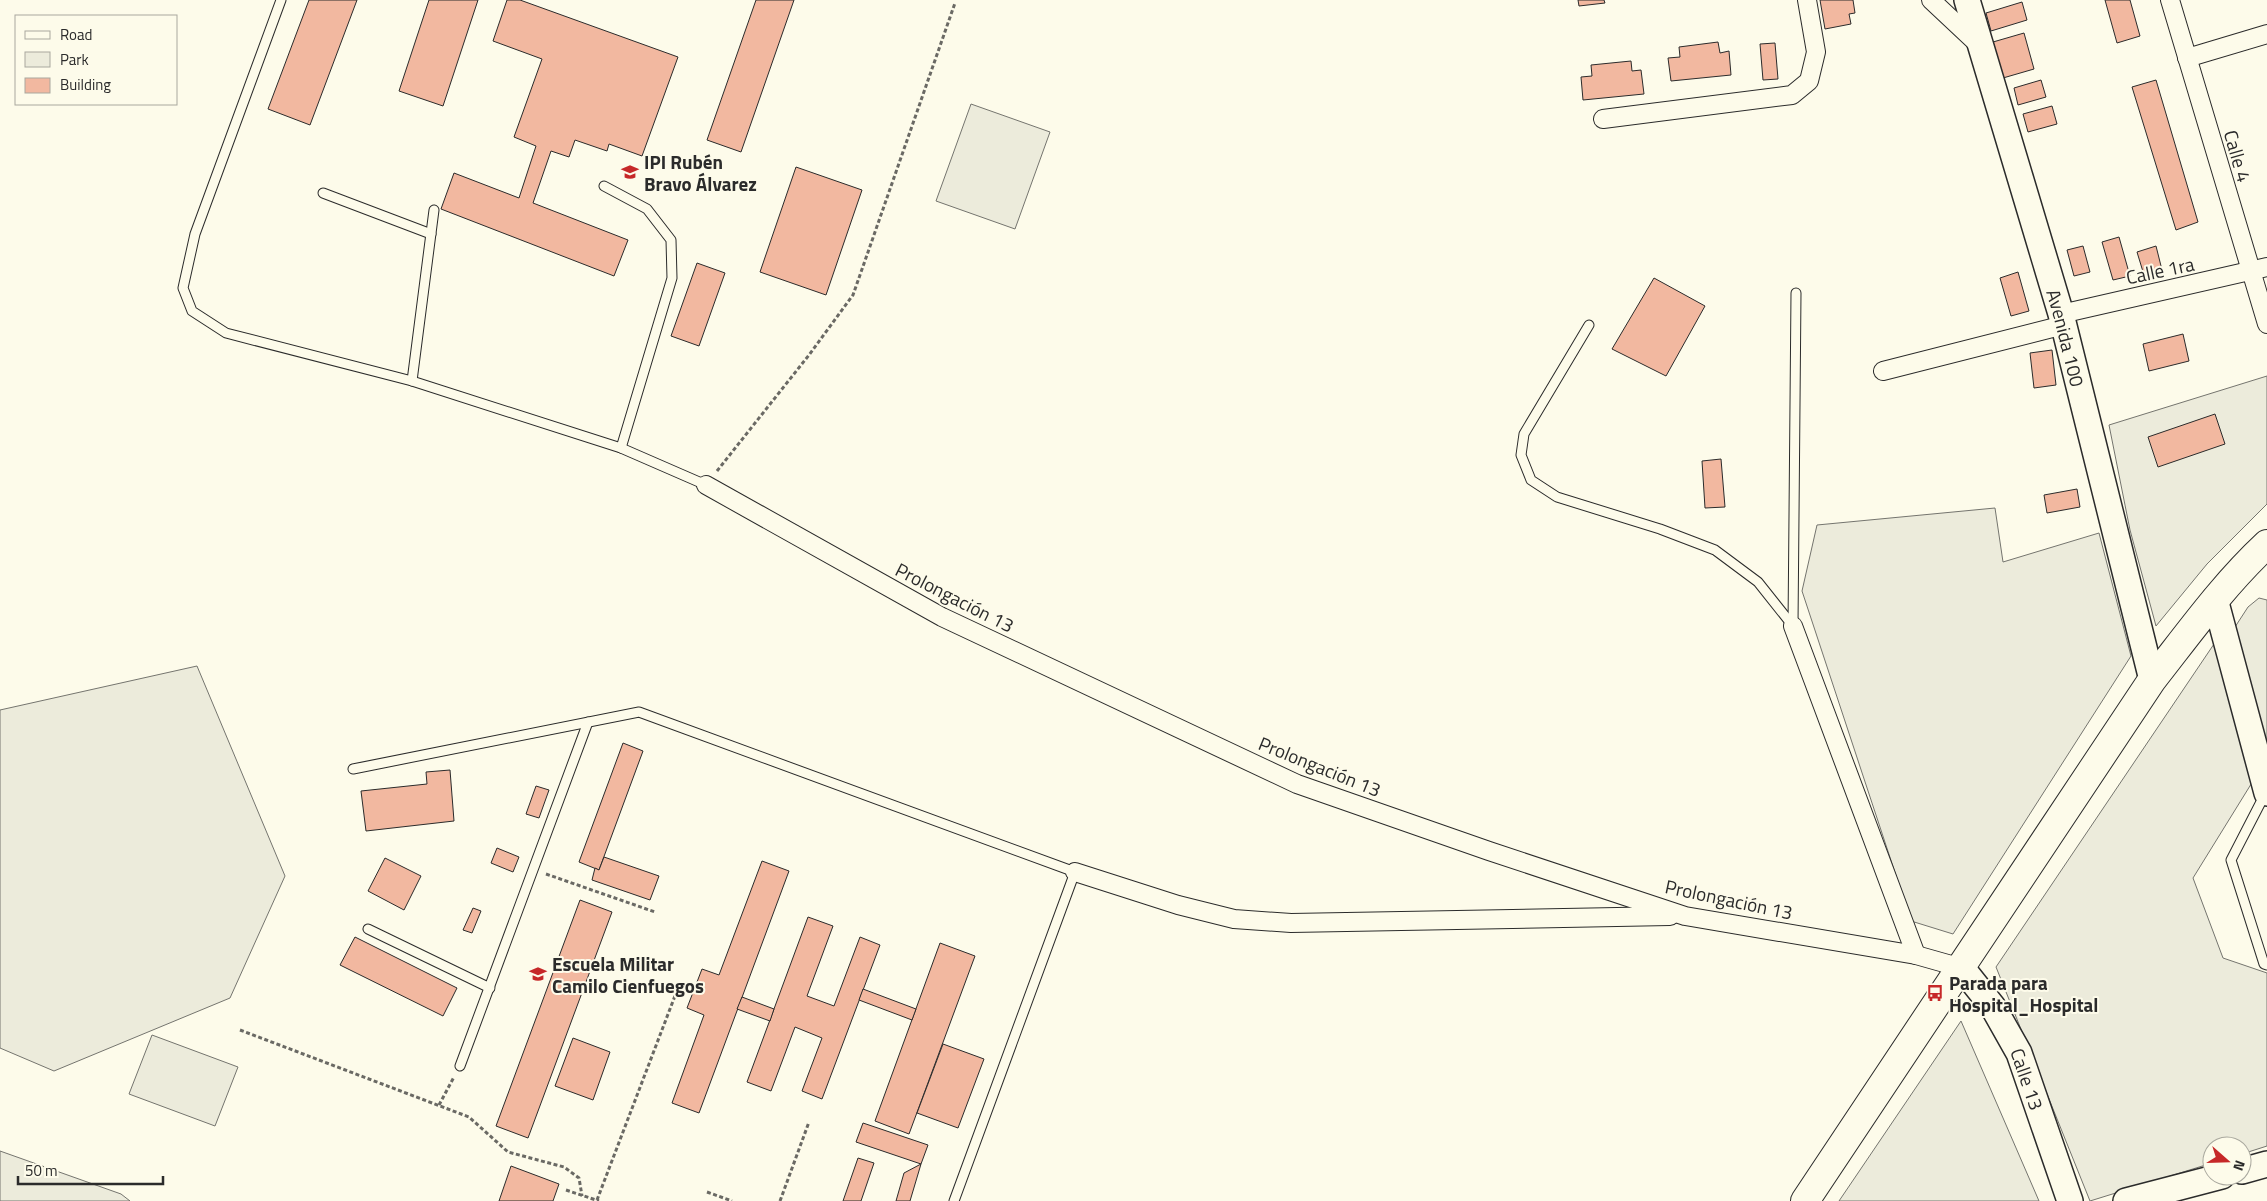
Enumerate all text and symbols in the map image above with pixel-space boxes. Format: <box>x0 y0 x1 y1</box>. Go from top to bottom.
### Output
legend <box>15 15 178 105</box>
text: Road <box>60 23 92 46</box>
text: Park <box>60 48 89 71</box>
text: Building <box>60 73 111 96</box>
street label: Calle 4 <box>2217 126 2259 186</box>
place label: IPI Rubén Bravo Álvarez <box>644 147 757 198</box>
school or university icon: IPI Rubén Bravo Álvarez <box>620 162 640 182</box>
street label: Calle 1ra <box>2123 249 2197 291</box>
street label: Avenida 100 <box>2040 285 2093 389</box>
street label: Prolongación 13 <box>891 555 1019 639</box>
street label: Prolongación 13 <box>1254 728 1386 804</box>
street label: Prolongación 13 <box>1663 871 1795 927</box>
place label: Escuela Militar Camilo Cienfuegos <box>552 949 704 1000</box>
school or university icon: Escuela Militar Camilo Cienfuegos <box>528 964 548 984</box>
place label: Parada para Hospital_Hospital <box>1949 968 2098 1019</box>
bus stop icon: Parada para Hospital_Hospital <box>1925 983 1945 1003</box>
street label: Calle 13 <box>2004 1044 2052 1114</box>
north arrow <box>2202 1136 2252 1186</box>
scale bar <box>18 1154 162 1186</box>
text: N <box>2228 1157 2251 1174</box>
text: 50 m <box>25 1159 58 1182</box>

